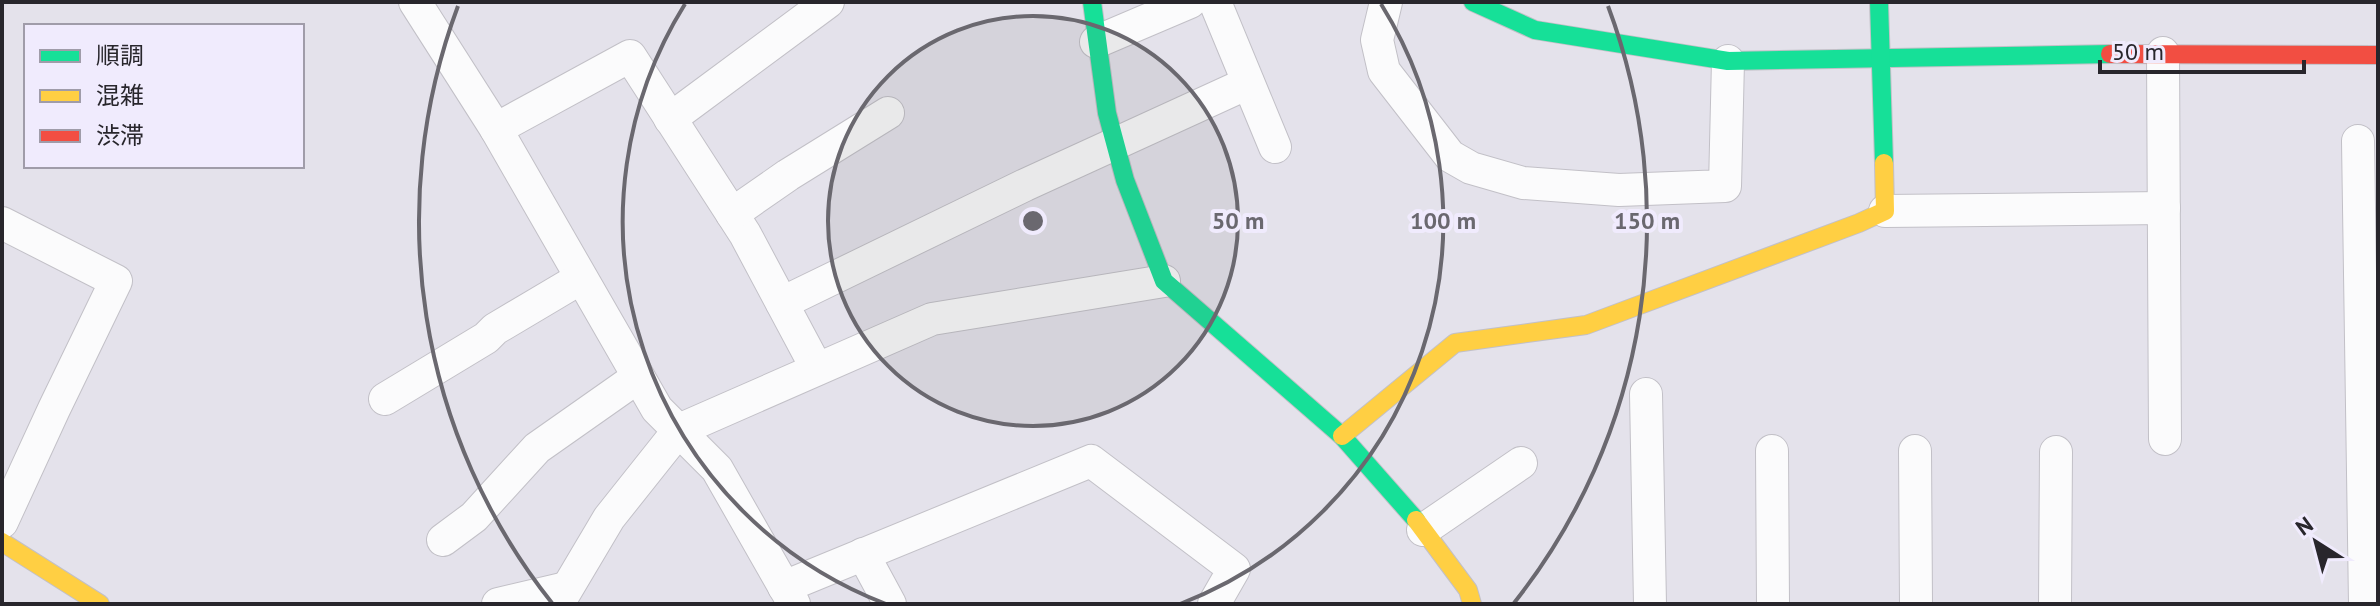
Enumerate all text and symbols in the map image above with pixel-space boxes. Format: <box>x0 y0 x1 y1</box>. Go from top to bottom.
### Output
legend <box>24 24 304 168</box>
scale bar <box>2100 24 2304 74</box>
text: 50 m <box>2112 36 2164 67</box>
text: 順調 <box>96 40 144 71</box>
text: 混雑 <box>96 80 144 111</box>
text: 渋滞 <box>96 120 144 151</box>
text: 50 m <box>1212 205 1264 236</box>
text: 100 m <box>1410 205 1476 236</box>
text: 150 m <box>1614 205 1680 236</box>
centre of rings <box>1019 207 1047 235</box>
north arrow <box>2276 502 2356 582</box>
text: N <box>2290 510 2318 541</box>

